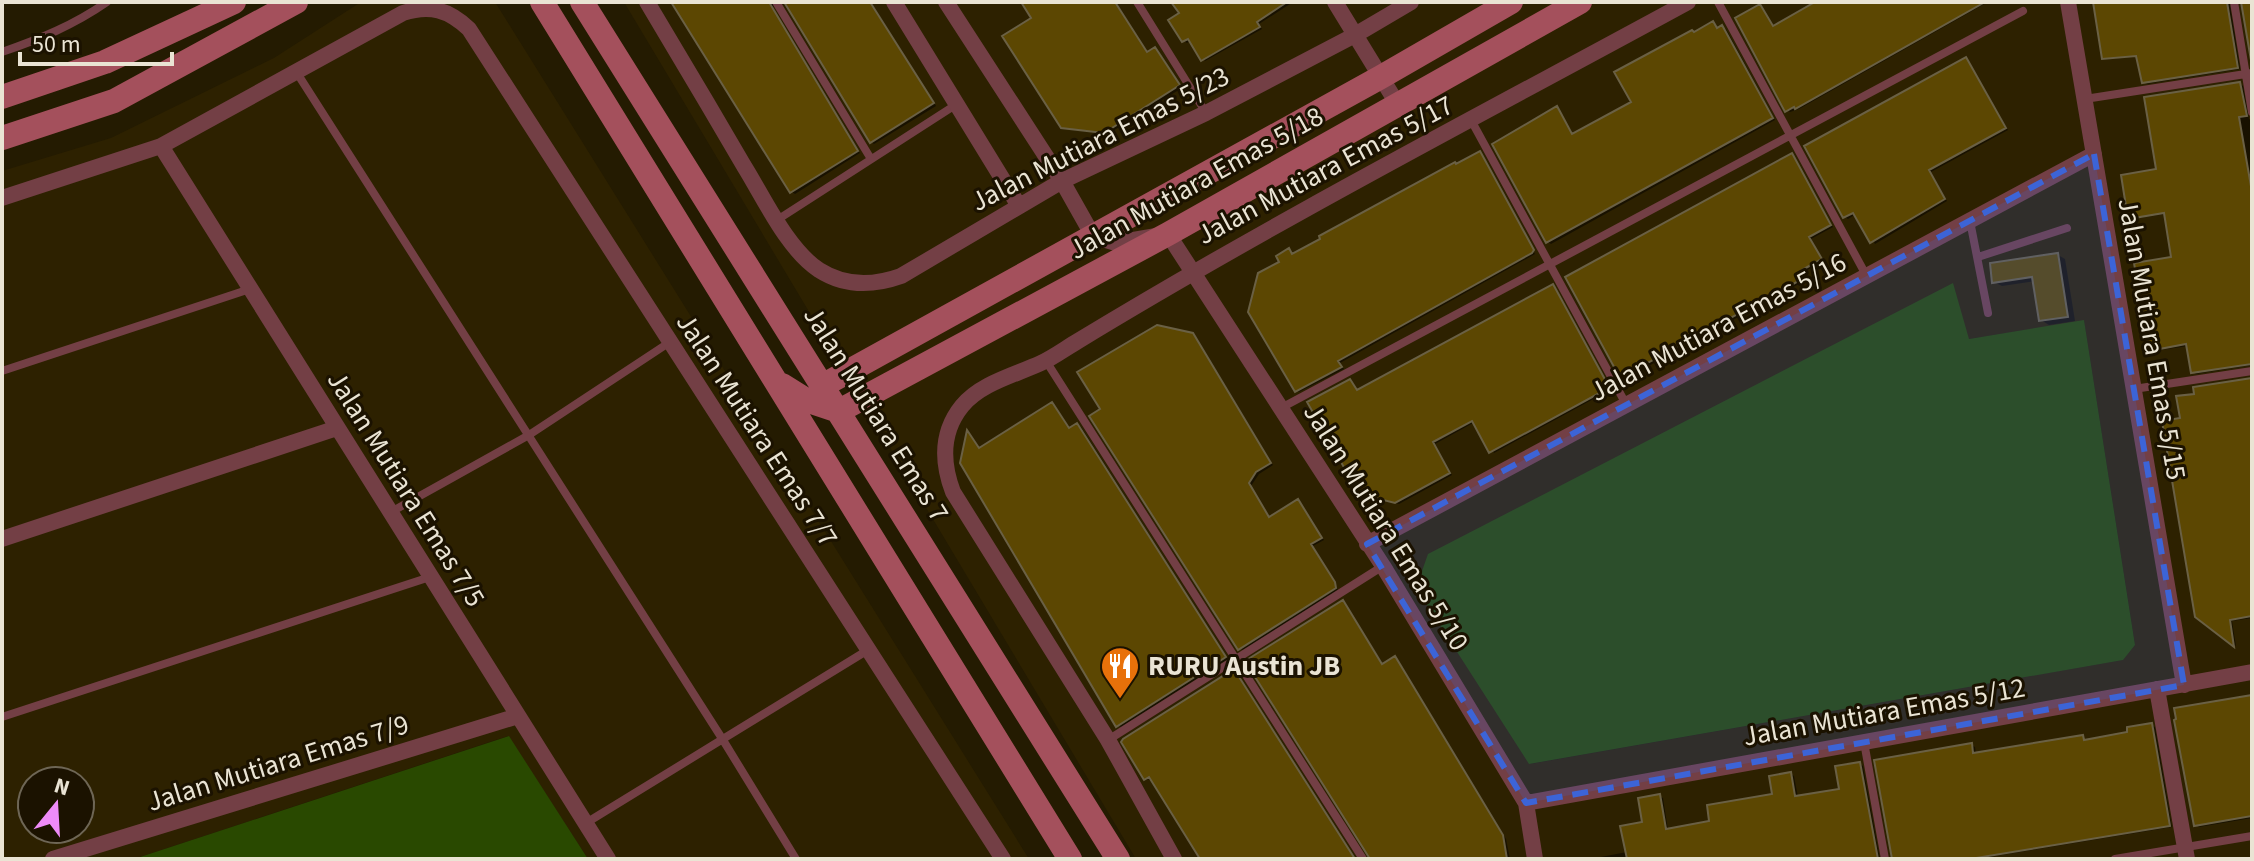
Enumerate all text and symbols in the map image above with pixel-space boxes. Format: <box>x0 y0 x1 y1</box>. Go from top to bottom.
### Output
scale bar <box>20 16 172 66</box>
text: 50 m <box>32 27 81 62</box>
street label: Jalan Mutiara Emas 5/23 <box>964 56 1236 222</box>
street label: Jalan Mutiara Emas 5/17 <box>1190 85 1460 255</box>
street label: Jalan Mutiara Emas 5/18 <box>1061 96 1331 270</box>
street label: Jalan Mutiara Emas 5/15 <box>2108 195 2196 483</box>
street label: Jalan Mutiara Emas 5/16 <box>1583 242 1853 412</box>
street label: Jalan Mutiara Emas 7 <box>793 298 959 530</box>
street label: Jalan Mutiara Emas 7/7 <box>666 305 848 555</box>
street label: Jalan Mutiara Emas 7/5 <box>317 363 495 615</box>
street label: Jalan Mutiara Emas 5/10 <box>1293 395 1479 659</box>
restaurant icon: RURU Austin JB <box>1099 645 1141 700</box>
place label: RURU Austin JB <box>1148 646 1340 686</box>
street label: Jalan Mutiara Emas 5/12 <box>1740 668 2028 756</box>
street label: Jalan Mutiara Emas 7/9 <box>142 704 414 822</box>
north arrow <box>16 765 96 845</box>
text: N <box>50 769 74 804</box>

